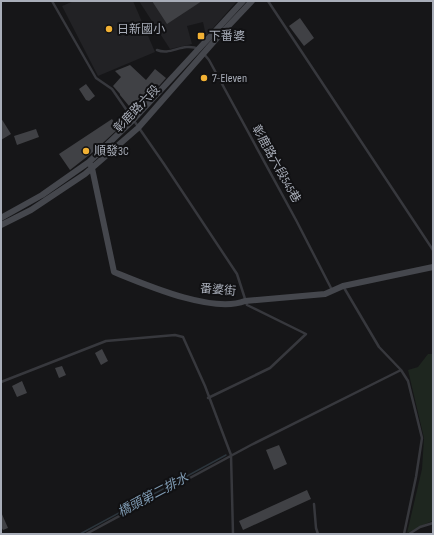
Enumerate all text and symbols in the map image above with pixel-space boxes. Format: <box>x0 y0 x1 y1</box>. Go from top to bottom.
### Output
place label: 日新國小 <box>117 22 165 37</box>
marker: 日新國小 <box>104 24 114 34</box>
place label: 下番婆 <box>209 29 245 44</box>
marker: 下番婆 <box>196 31 206 41</box>
place label: 7-Eleven <box>212 71 247 86</box>
marker: 7-Eleven <box>199 73 209 83</box>
street label: 彰鹿路六段 <box>111 82 163 136</box>
street label: 彰鹿路六段545巷 <box>248 122 304 206</box>
place label: 順發3C <box>94 144 129 159</box>
marker: 順發3C <box>81 146 91 156</box>
street label: 番婆街 <box>199 281 237 299</box>
water label: 橋頭第二排水 <box>115 469 192 520</box>

